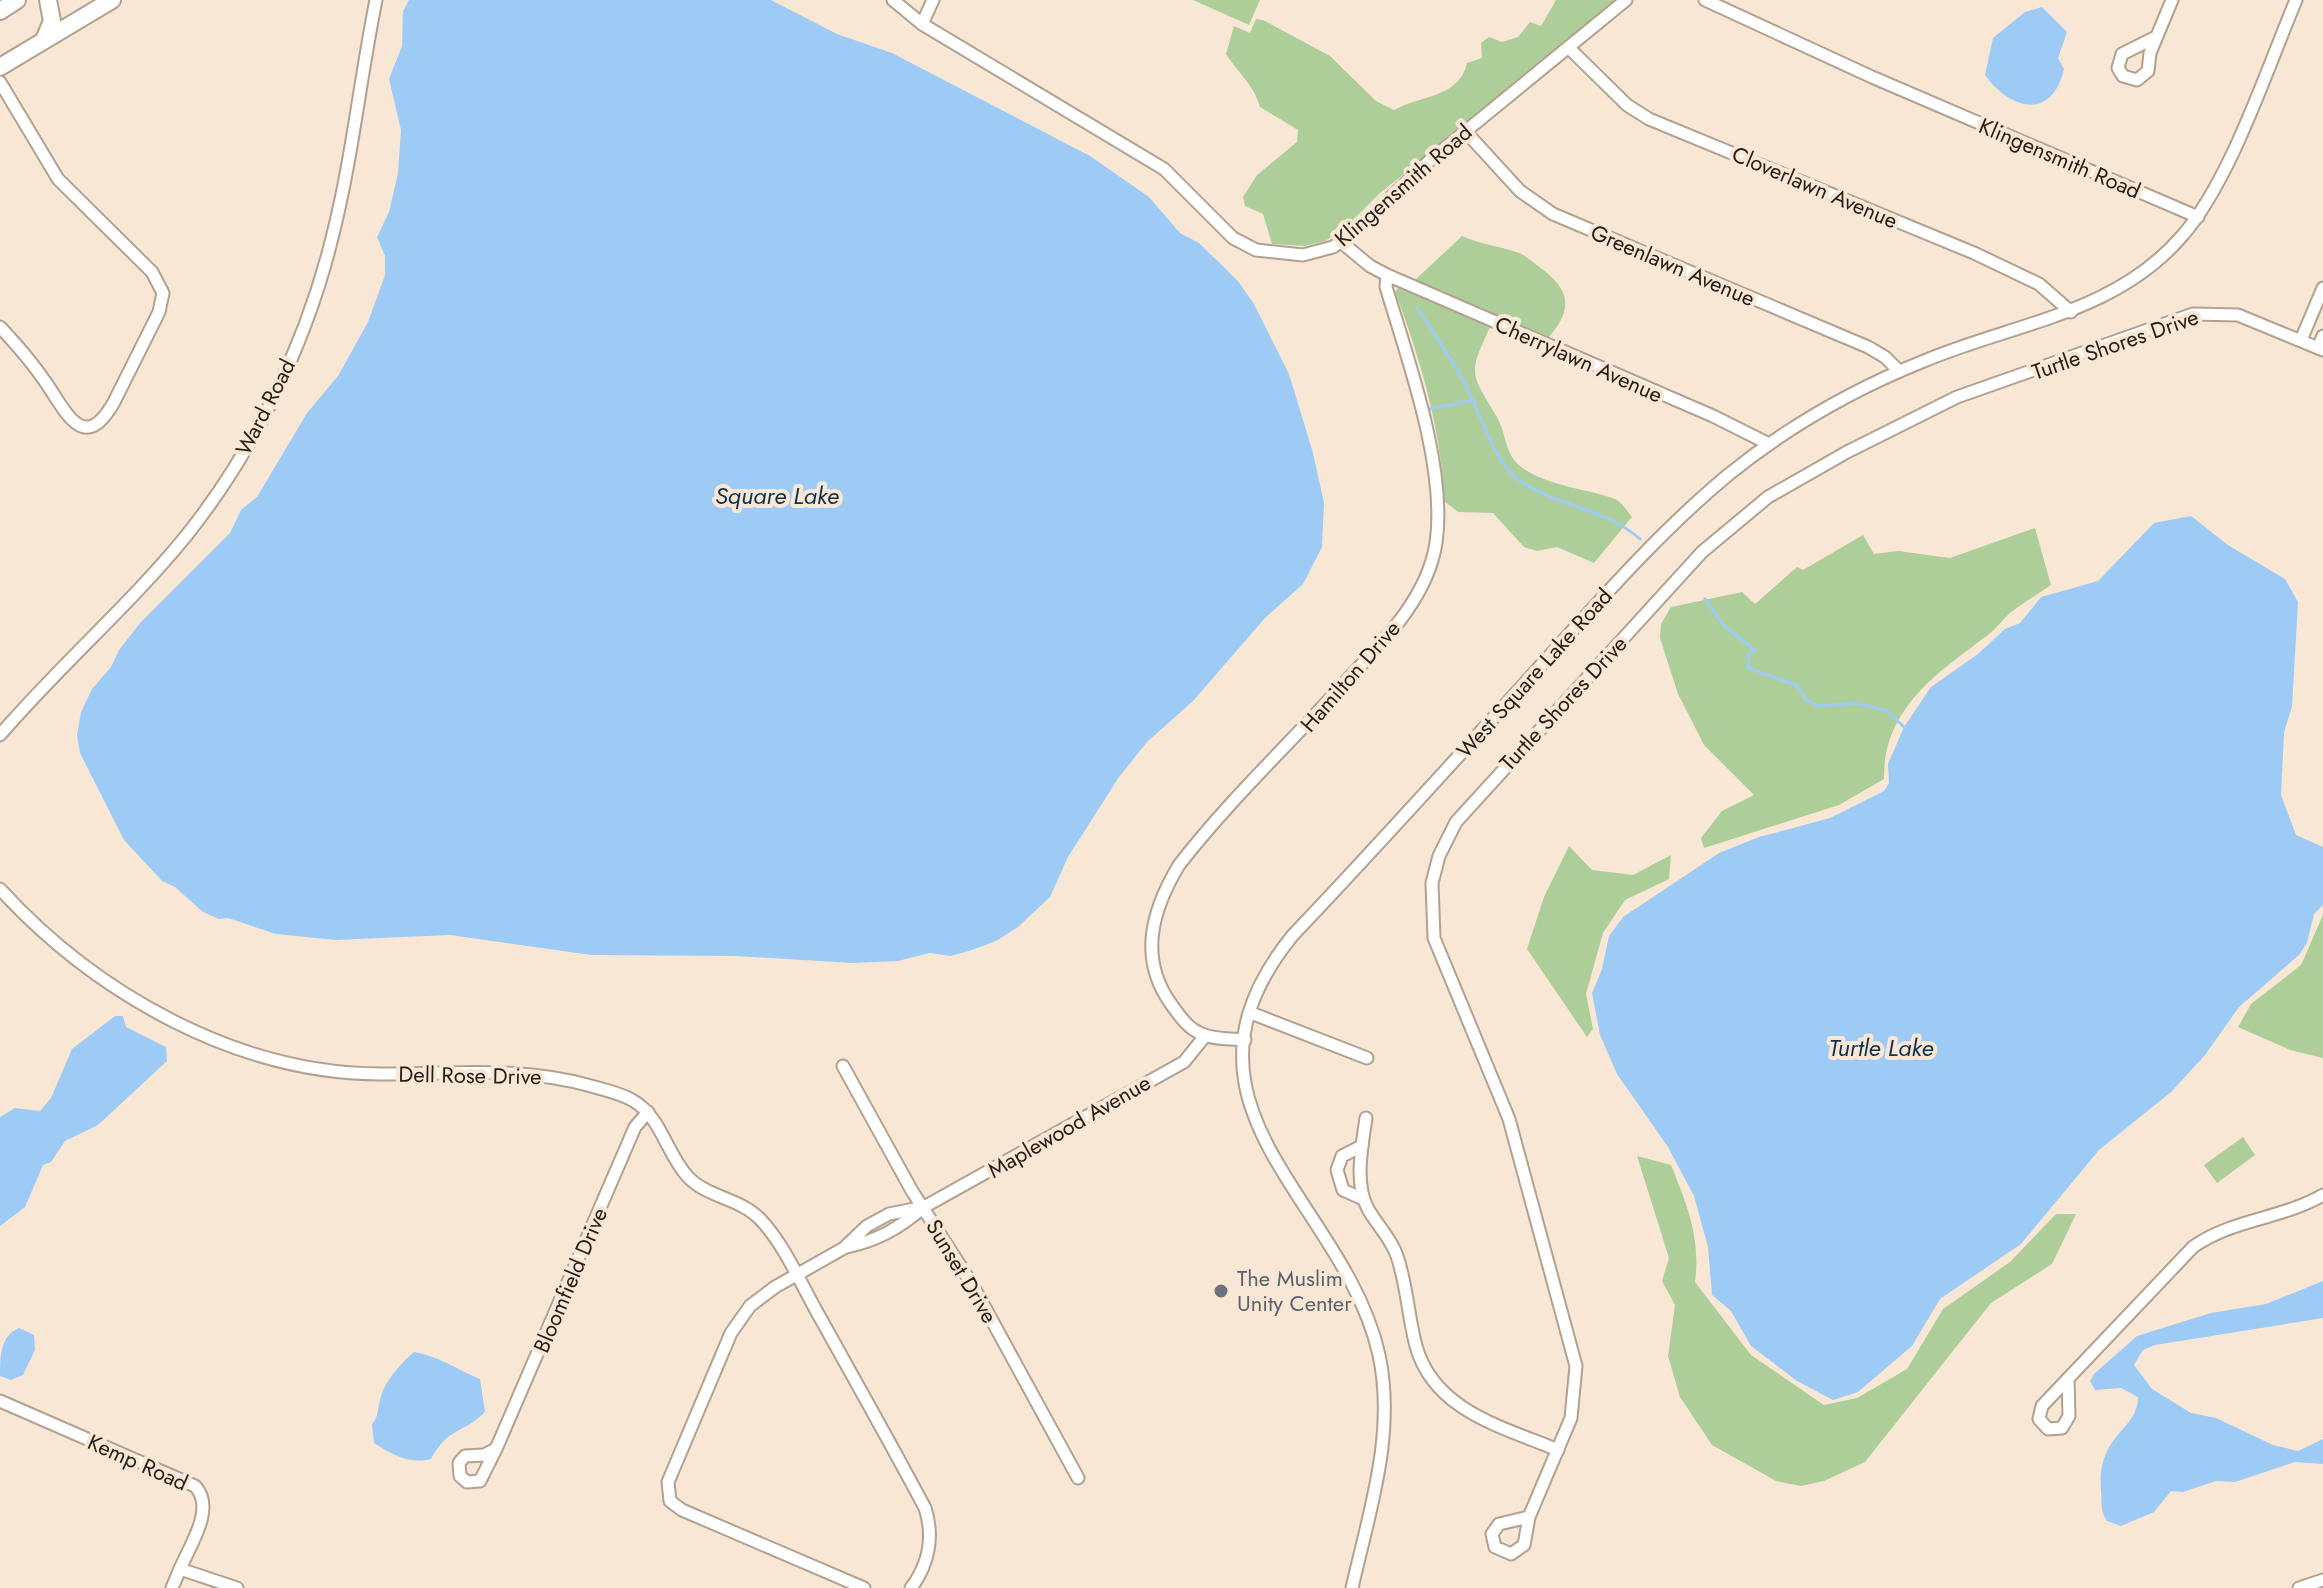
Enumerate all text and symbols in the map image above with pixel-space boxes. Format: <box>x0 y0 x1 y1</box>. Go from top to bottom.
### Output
street label: Klingensmith Road <box>1974 110 2146 206</box>
street label: Klingensmith Road <box>1327 116 1479 254</box>
street label: Cloverlawn Avenue <box>1727 138 1903 236</box>
street label: Greenlawn Avenue <box>1586 216 1760 314</box>
street label: Turtle Shores Drive <box>2027 300 2203 388</box>
street label: Cherrylawn Avenue <box>1490 308 1668 410</box>
street label: Ward Road <box>227 353 303 461</box>
water label: Square Lake <box>715 478 839 513</box>
street label: West Square Lake Road <box>1449 581 1619 765</box>
street label: Hamilton Drive <box>1292 613 1408 739</box>
street label: Turtle Shores Drive <box>1492 628 1634 778</box>
water label: Turtle Lake <box>1829 1030 1933 1065</box>
street label: Dell Rose Drive <box>398 1058 542 1092</box>
street label: Maplewood Avenue <box>982 1066 1156 1186</box>
street label: Bloomfield Drive <box>525 1202 615 1358</box>
street label: Sunset Drive <box>918 1213 1006 1329</box>
place label: The Muslim Unity Center <box>1237 1262 1352 1319</box>
marker: The Muslim Unity Center <box>1212 1282 1230 1300</box>
street label: Kemp Road <box>83 1426 193 1498</box>

